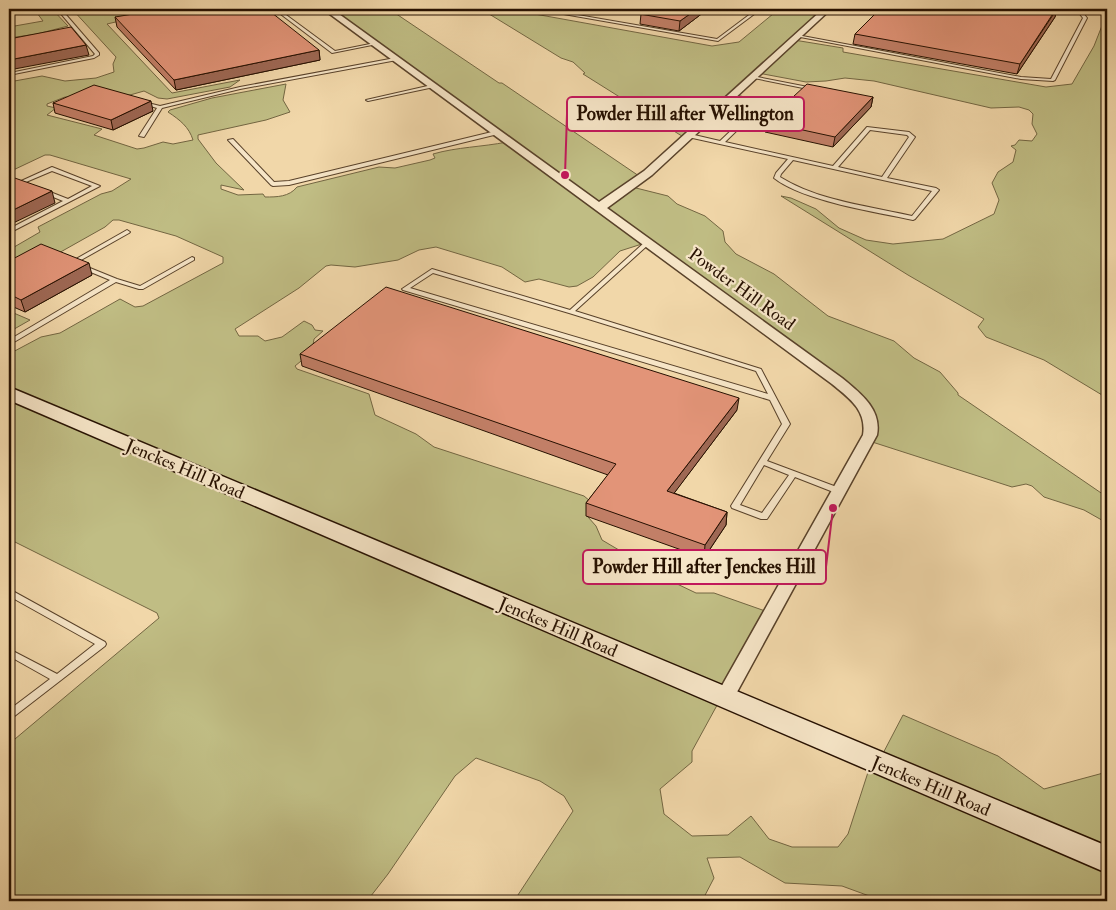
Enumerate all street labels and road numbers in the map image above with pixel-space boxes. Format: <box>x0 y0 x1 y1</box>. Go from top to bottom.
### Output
street label: Powder Hill Road <box>684 243 800 336</box>
street label: Jenckes Hill Road <box>121 434 248 505</box>
street label: Jenckes Hill Road <box>494 592 621 663</box>
street label: Jenckes Hill Road <box>867 751 994 822</box>

